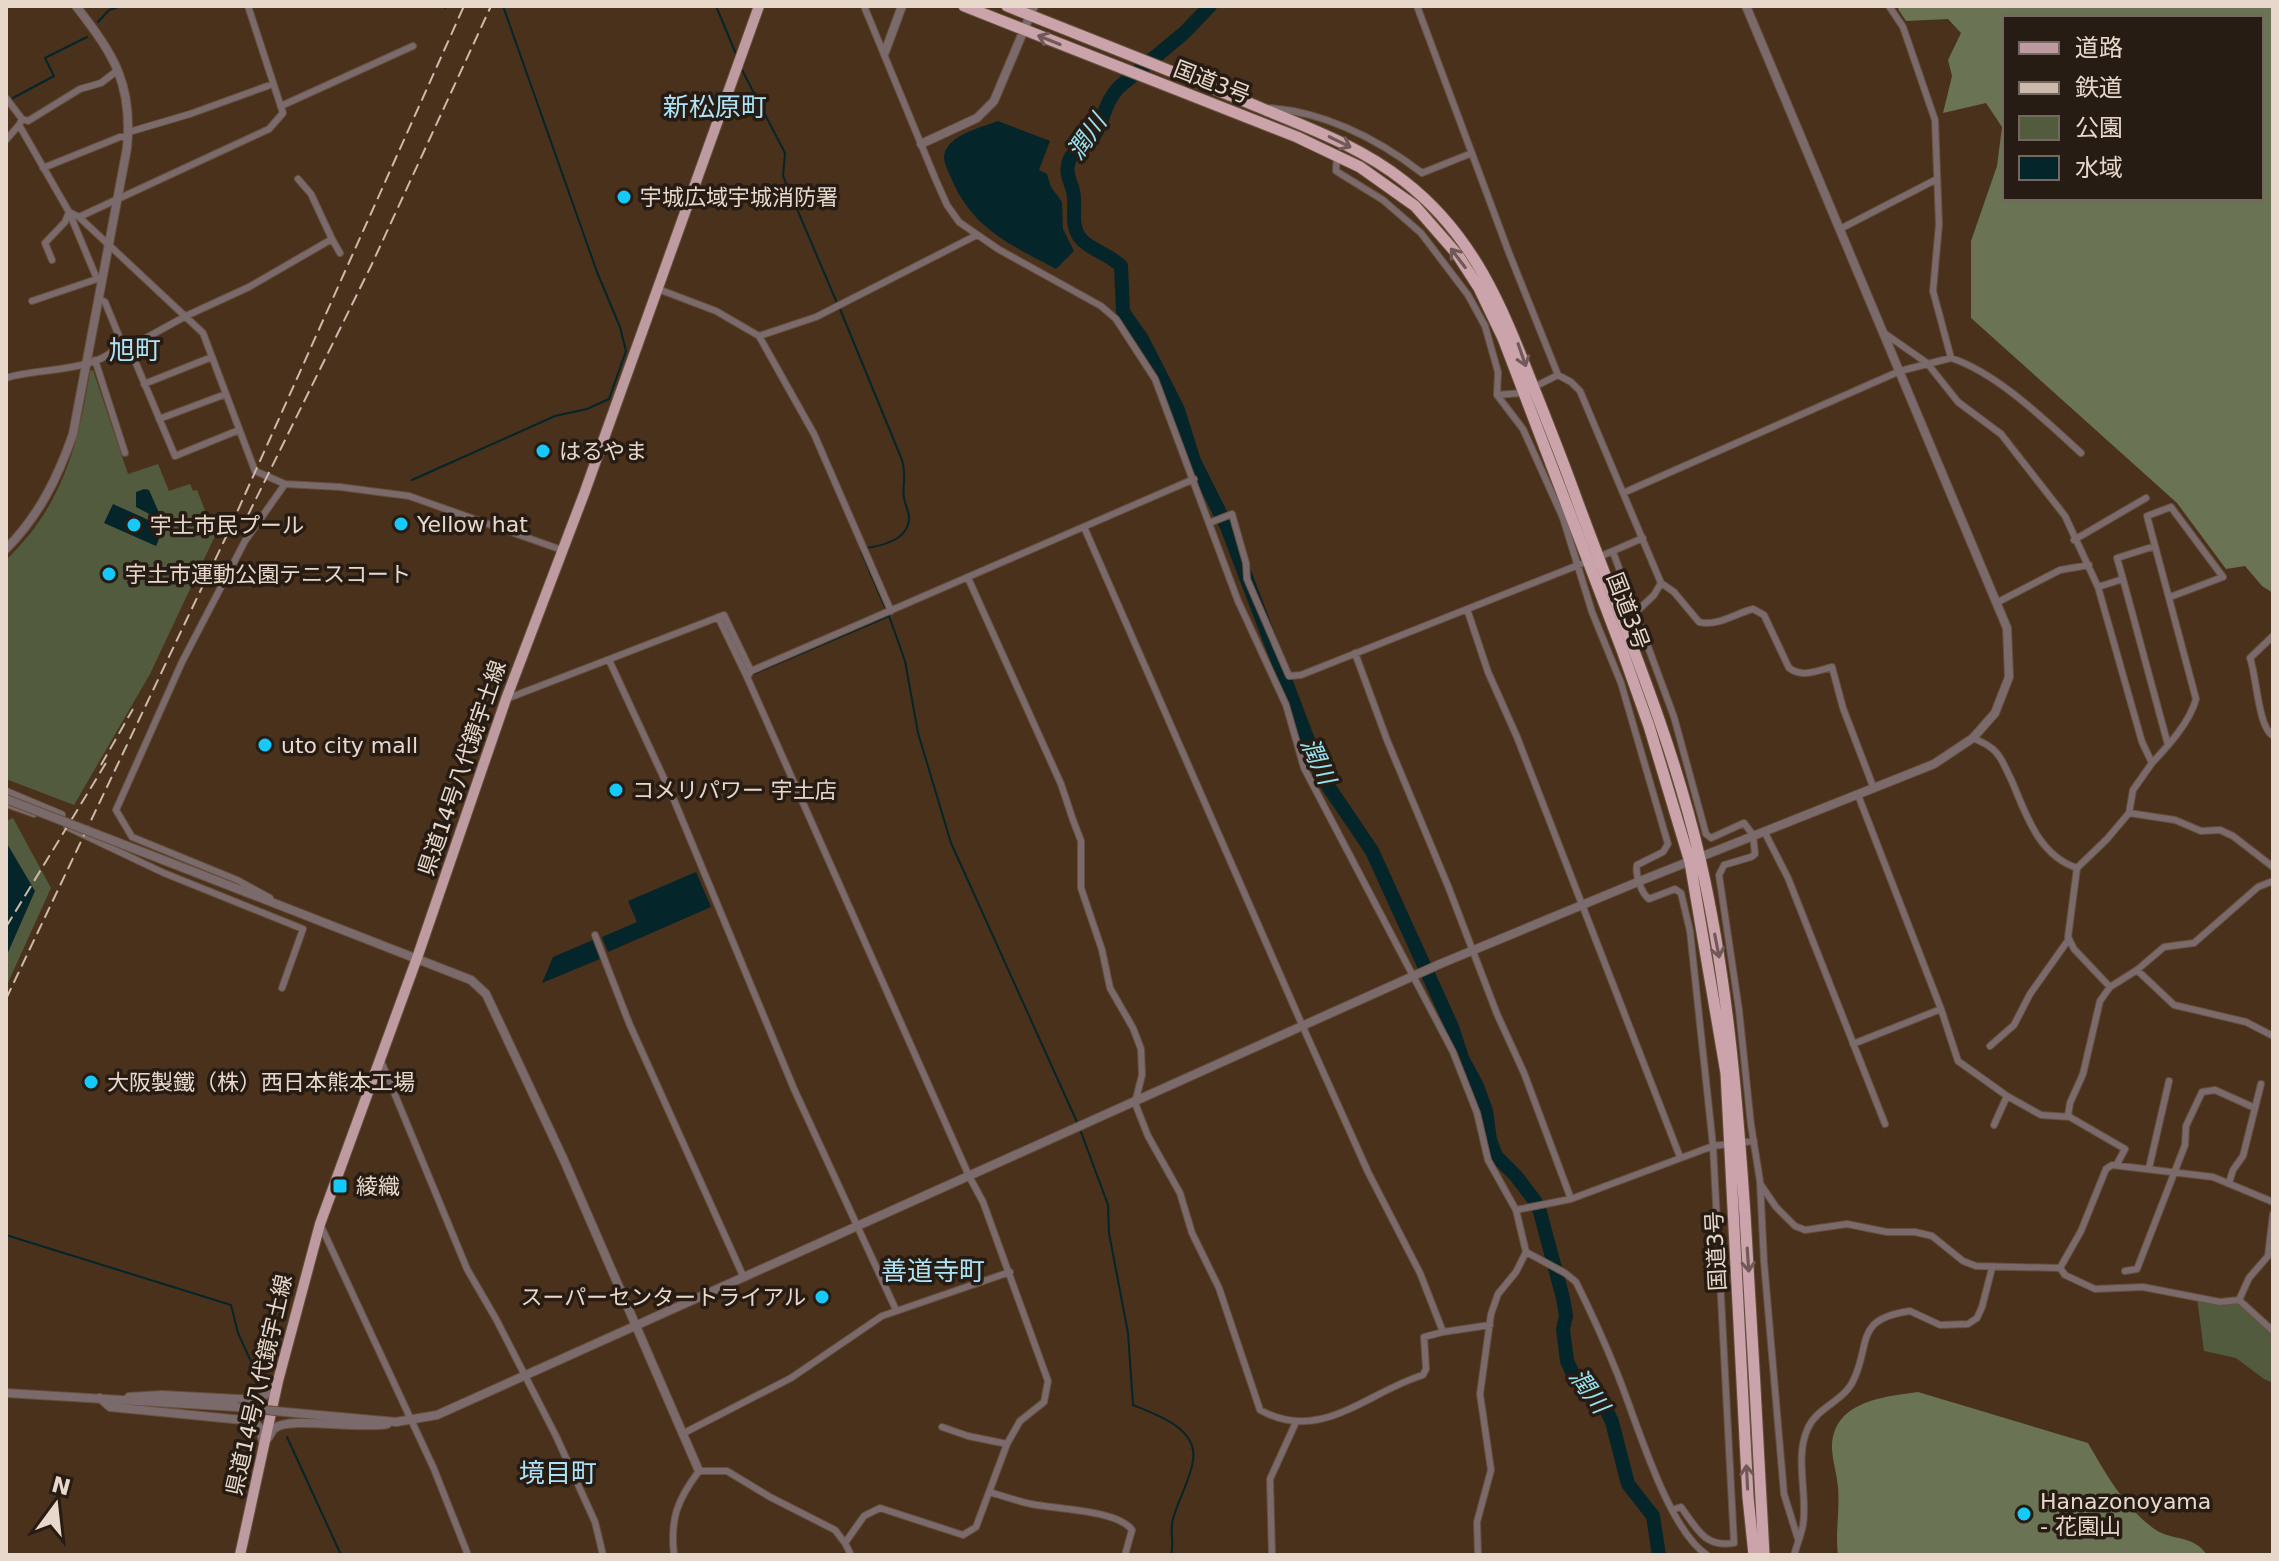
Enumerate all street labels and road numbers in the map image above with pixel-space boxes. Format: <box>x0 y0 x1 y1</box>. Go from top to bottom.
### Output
street label: 国道3号 <box>1170 56 1254 108</box>
street label: 国道3号 <box>1602 569 1654 653</box>
street label: 県道14号八代鏡宇土線 <box>413 657 511 879</box>
street label: 国道3号 <box>1701 1210 1731 1292</box>
street label: 県道14号八代鏡宇土線 <box>221 1272 297 1498</box>

